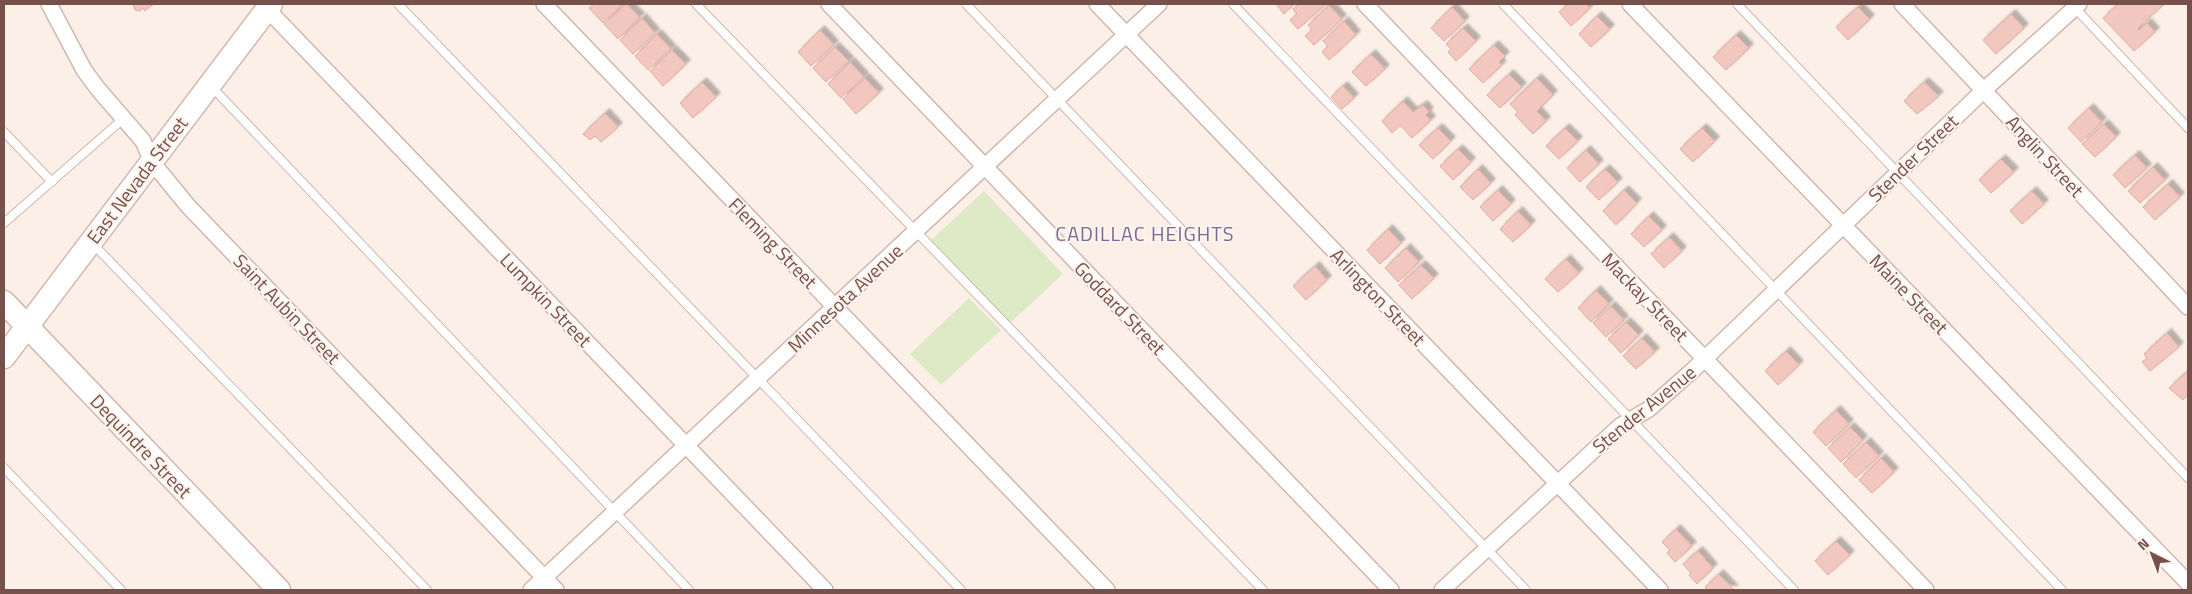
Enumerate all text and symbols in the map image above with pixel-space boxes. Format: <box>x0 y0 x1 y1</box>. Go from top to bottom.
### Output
street label: Stender Street <box>1861 107 1965 208</box>
street label: Anglin Street <box>2000 108 2091 204</box>
street label: East Nevada Street <box>79 110 194 250</box>
street label: Fleming Street <box>722 190 825 295</box>
district label: CADILLAC HEIGHTS <box>1055 218 1235 249</box>
street label: Minnesota Avenue <box>780 236 909 359</box>
street label: Arlington Street <box>1324 241 1433 352</box>
street label: Mackay Street <box>1595 245 1696 348</box>
street label: Lumpkin Street <box>494 246 599 354</box>
street label: Saint Aubin Street <box>227 247 348 371</box>
street label: Maine Street <box>1863 247 1956 341</box>
street label: Goddard Street <box>1068 254 1173 361</box>
street label: Stender Avenue <box>1585 358 1702 460</box>
street label: Dequindre Street <box>84 387 199 505</box>
north arrow <box>2127 529 2177 579</box>
text: N <box>2132 533 2154 555</box>

